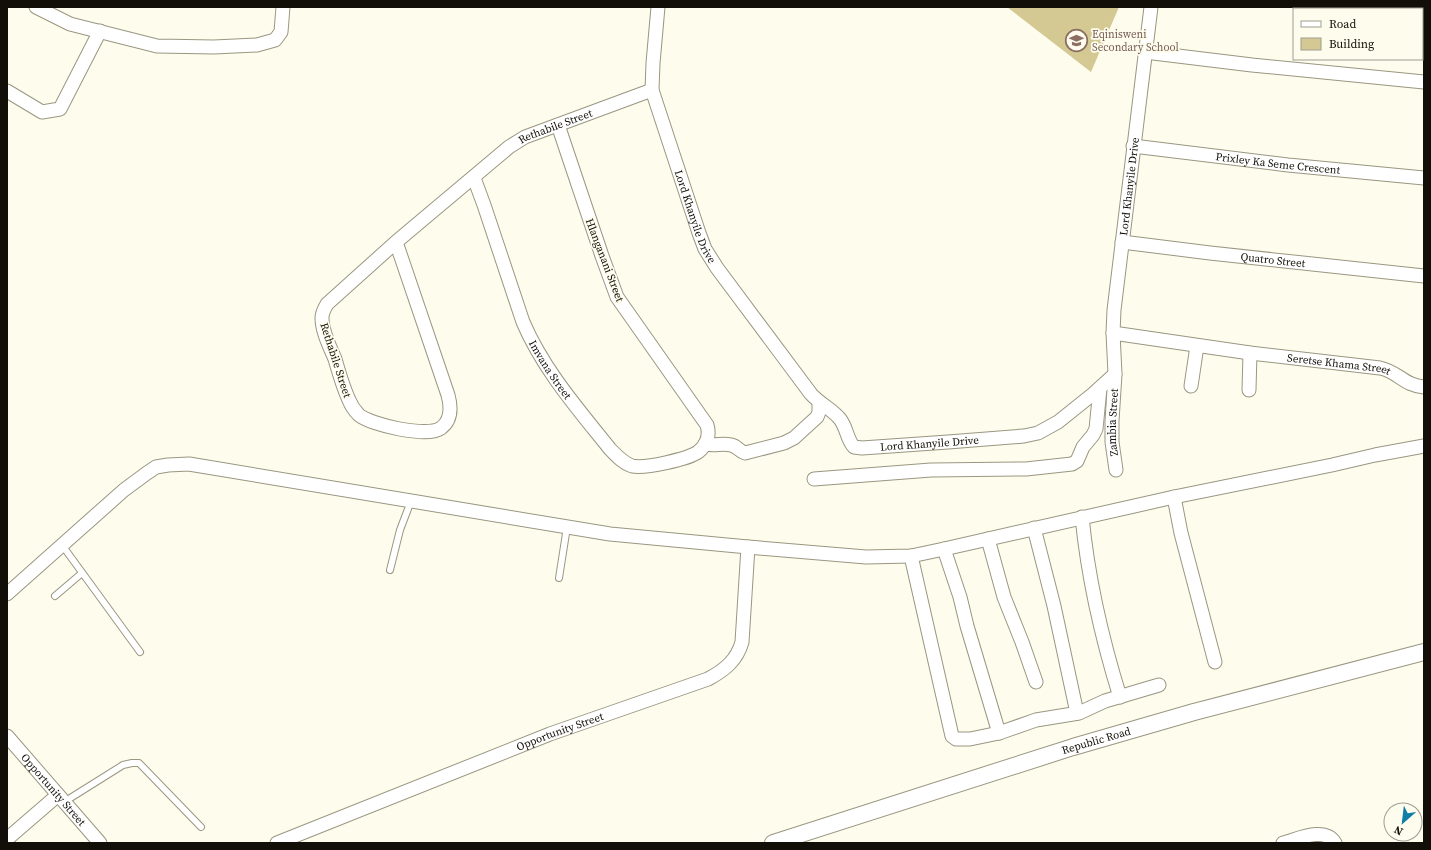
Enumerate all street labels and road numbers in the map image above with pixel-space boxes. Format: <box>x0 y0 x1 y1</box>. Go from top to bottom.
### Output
street label: Rethabile Street <box>515 106 595 148</box>
street label: Lord Khanyile Drive <box>1116 136 1143 236</box>
street label: Prixley Ka Seme Crescent <box>1215 149 1341 178</box>
street label: Lord Khanyile Drive <box>671 168 719 267</box>
street label: Hlanganani Street <box>582 216 627 304</box>
street label: Quatro Street <box>1240 249 1306 271</box>
street label: Rethabile Street <box>316 321 355 400</box>
street label: Imvana Street <box>525 338 575 403</box>
street label: Seretse Khama Street <box>1286 350 1393 379</box>
street label: Zambia Street <box>1105 388 1122 457</box>
street label: Lord Khanyile Drive <box>880 433 980 455</box>
street label: Opportunity Street <box>514 709 606 755</box>
street label: Republic Road <box>1060 724 1133 758</box>
street label: Opportunity Street <box>17 750 89 830</box>

